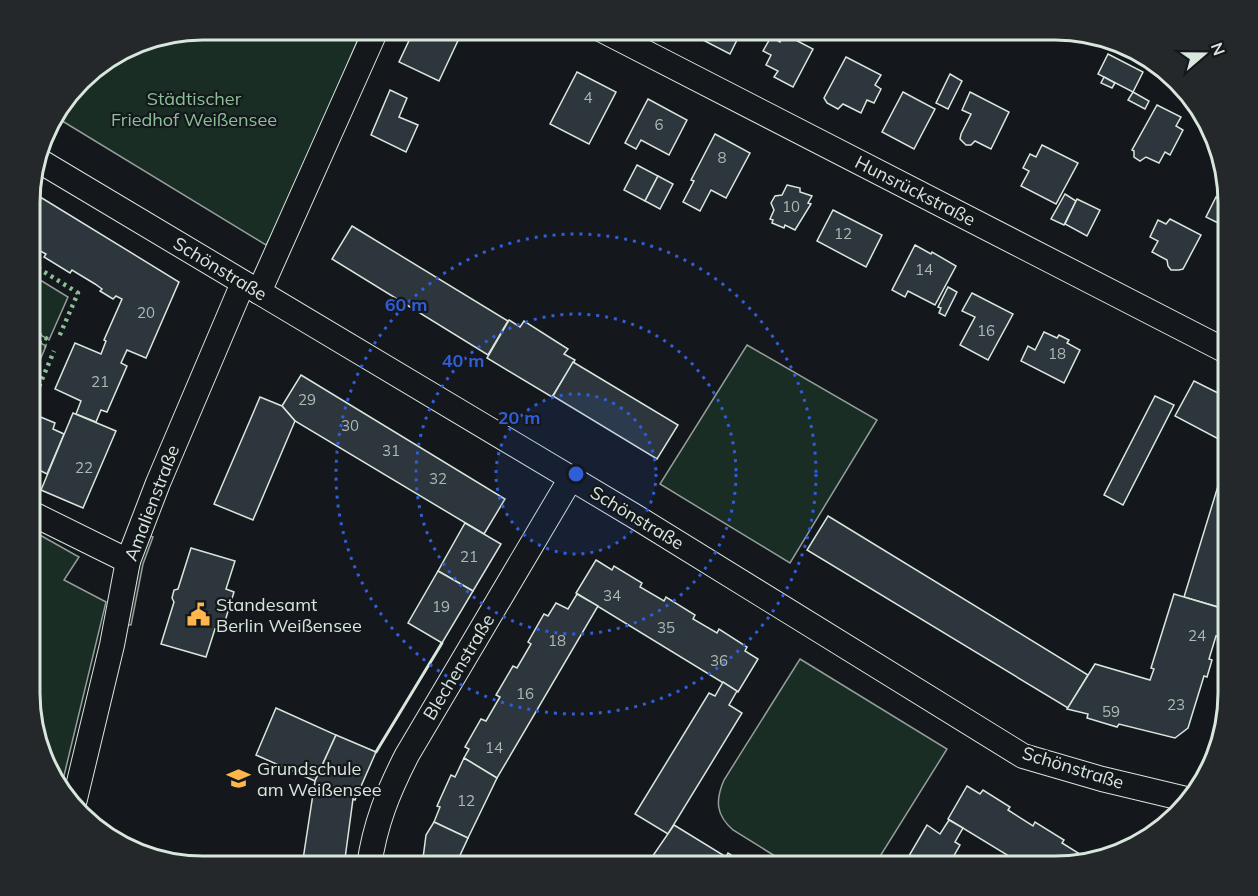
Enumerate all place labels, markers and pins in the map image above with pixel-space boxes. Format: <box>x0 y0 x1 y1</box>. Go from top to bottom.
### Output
centre of rings <box>566 464 586 484</box>
place label: Standesamt Berlin Weißensee <box>216 593 362 637</box>
public building icon: Standesamt Berlin Weißensee <box>185 602 211 628</box>
place label: Grundschule am Weißensee <box>257 757 382 801</box>
school or university icon: Grundschule am Weißensee <box>226 766 252 792</box>

